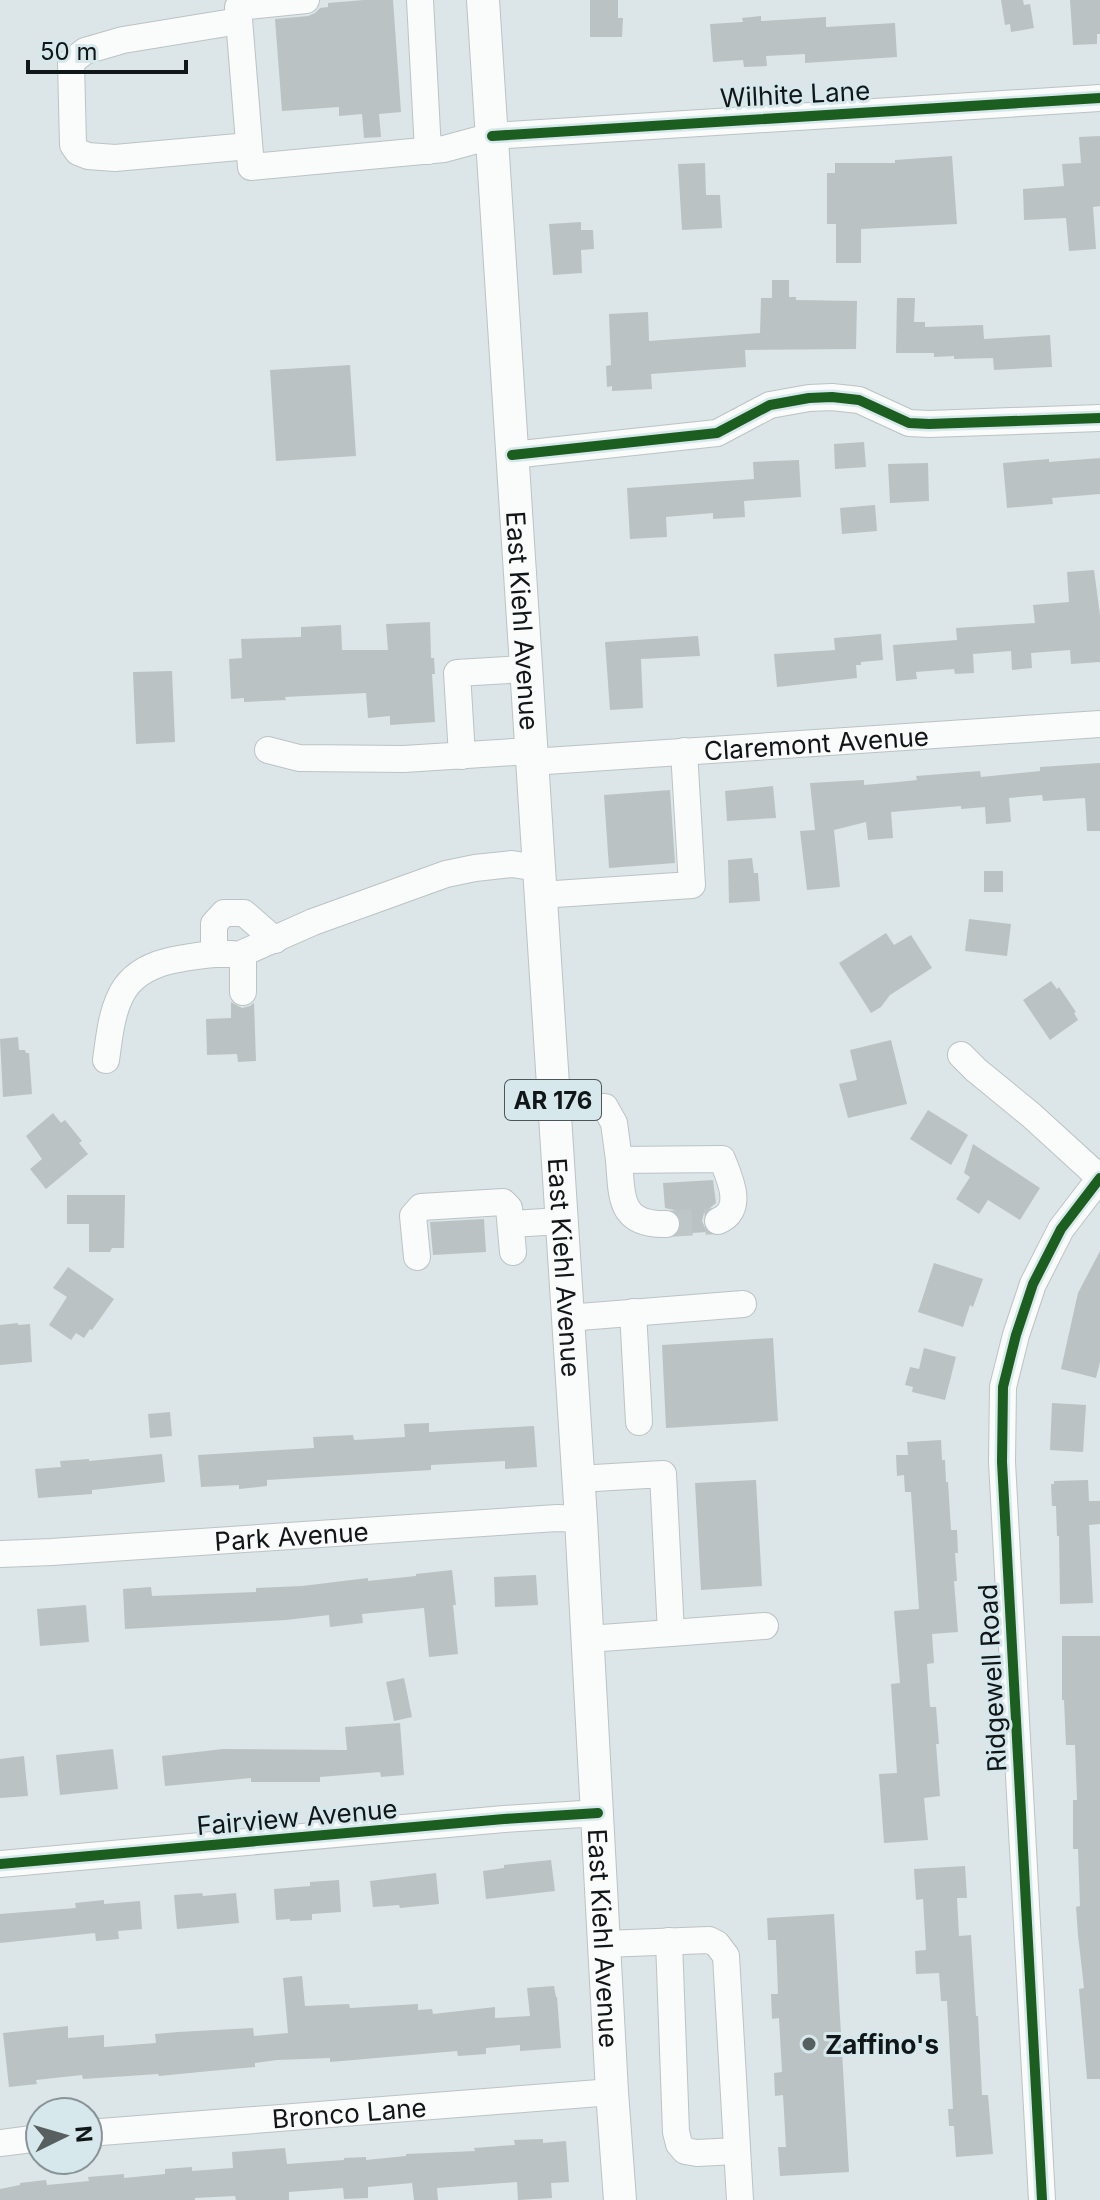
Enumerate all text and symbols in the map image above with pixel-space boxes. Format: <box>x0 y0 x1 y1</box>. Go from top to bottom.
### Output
scale bar <box>28 24 186 74</box>
text: 50 m <box>40 37 98 66</box>
street label: Wilhite Lane <box>719 75 871 113</box>
street label: East Kiehl Avenue <box>501 510 546 731</box>
street label: Claremont Avenue <box>703 720 930 766</box>
road number: AR 176 <box>505 1080 601 1120</box>
street label: East Kiehl Avenue <box>542 1157 587 1378</box>
street label: Park Avenue <box>213 1515 369 1557</box>
street label: Ridgewell Road <box>972 1583 1012 1773</box>
street label: Fairview Avenue <box>195 1793 399 1841</box>
street label: East Kiehl Avenue <box>582 1828 625 2049</box>
place label: Zaffino's <box>825 2029 939 2060</box>
marker: Zaffino's <box>800 2035 818 2053</box>
street label: Bronco Lane <box>271 2091 428 2134</box>
north arrow <box>24 2096 104 2176</box>
text: N <box>70 2125 98 2144</box>

